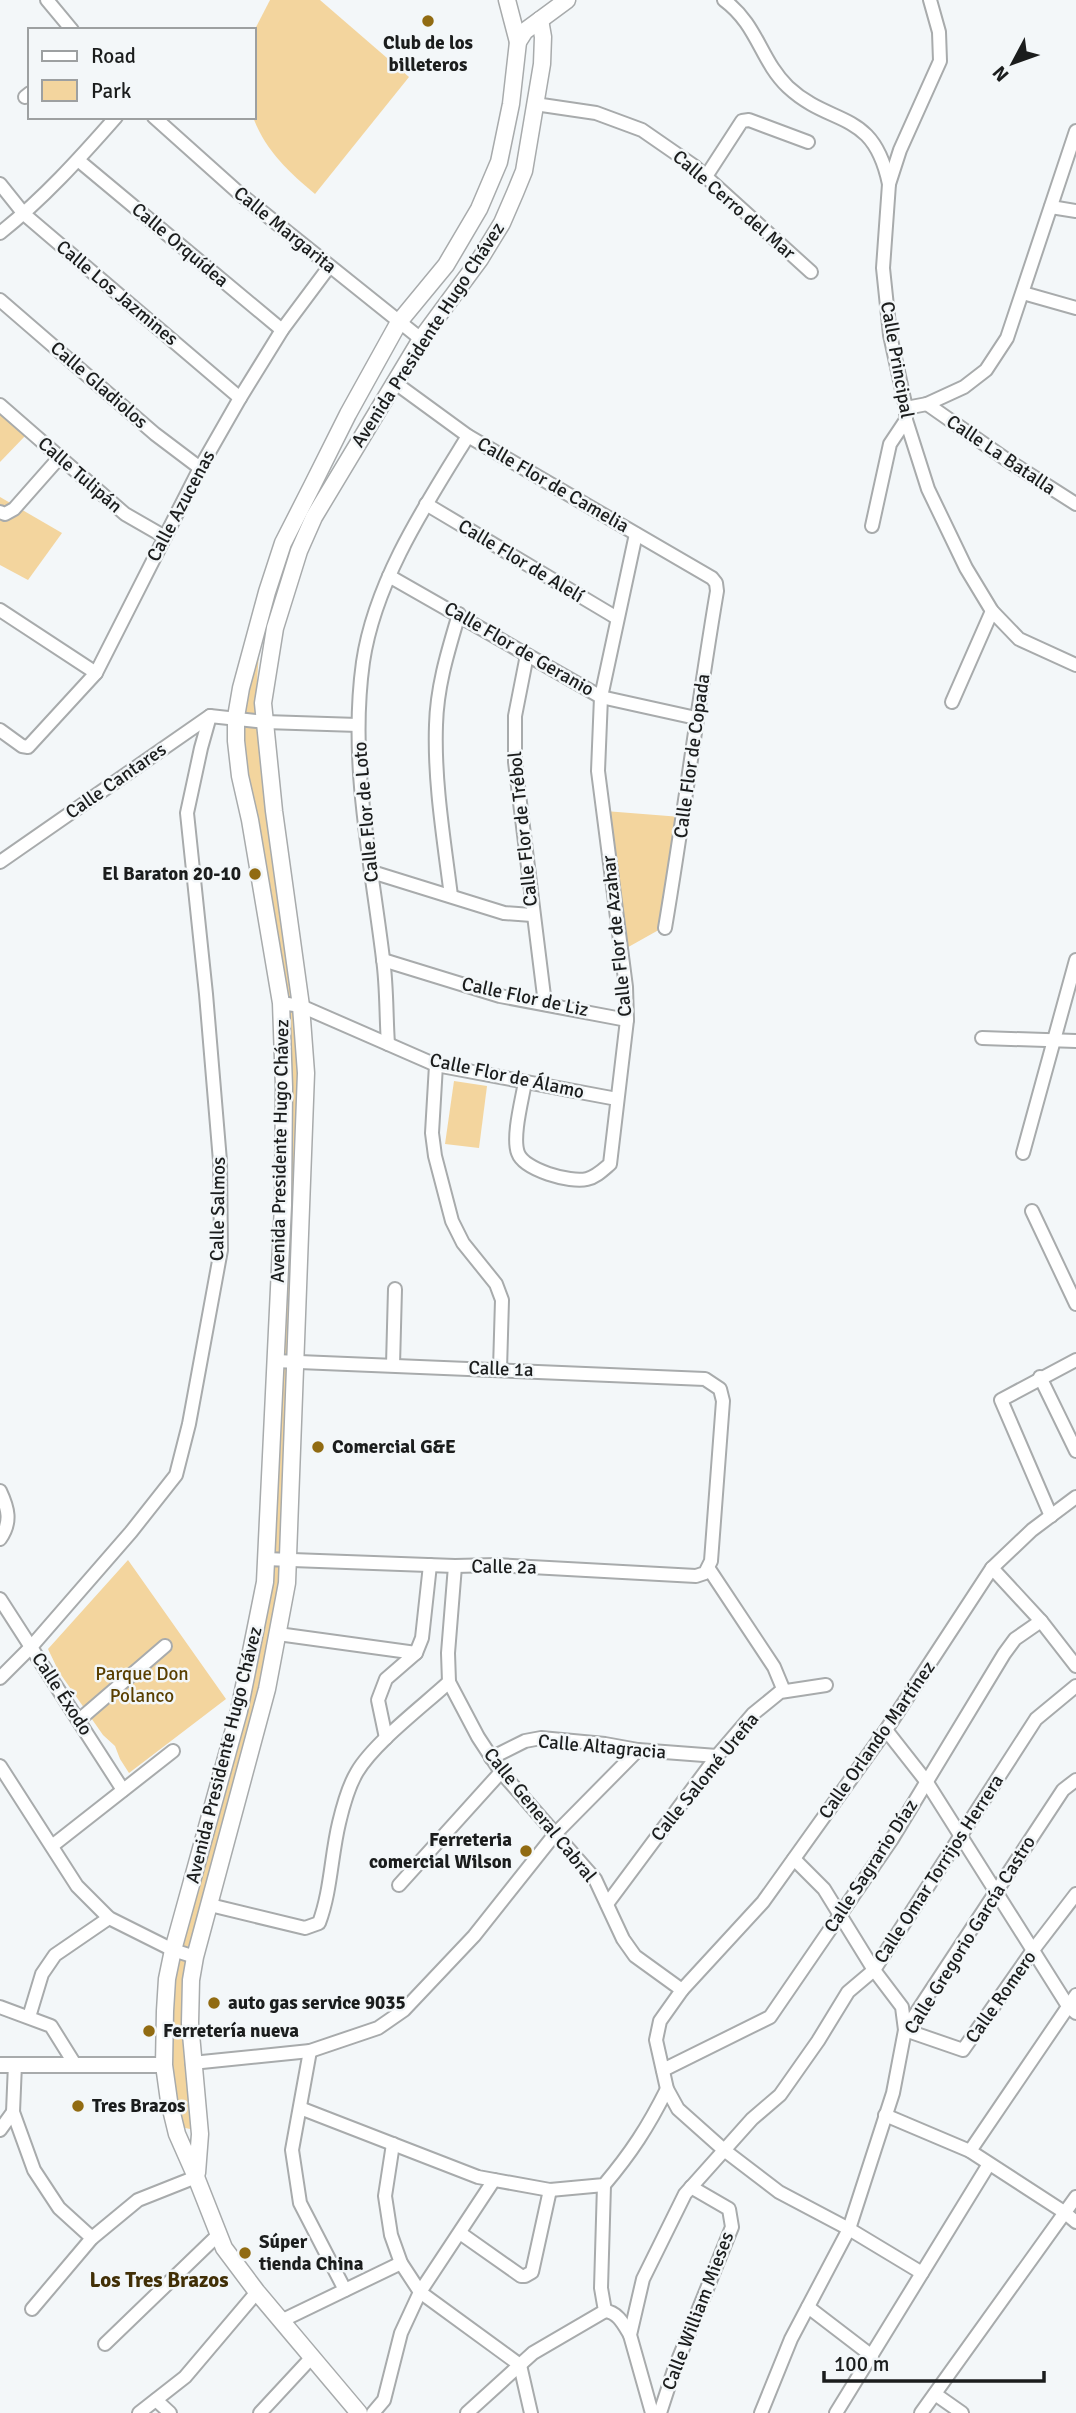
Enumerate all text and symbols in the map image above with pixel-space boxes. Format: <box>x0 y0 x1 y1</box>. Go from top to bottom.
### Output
marker: Club de los billeteros <box>420 13 436 29</box>
legend <box>28 28 256 119</box>
north arrow <box>978 28 1048 98</box>
place label: Club de los billeteros <box>383 31 473 77</box>
text: Road <box>91 43 136 69</box>
text: N <box>988 61 1014 86</box>
text: Park <box>91 78 132 104</box>
street label: Calle Cerro del Mar <box>668 145 800 265</box>
street label: Calle Margarita <box>229 181 341 279</box>
street label: Calle Orquídea <box>127 197 233 293</box>
street label: Avenida Presidente Hugo Chávez <box>346 218 510 452</box>
street label: Calle Los Jazmines <box>51 235 183 351</box>
street label: Calle Principal <box>875 300 919 420</box>
street label: Calle Gladiolos <box>45 336 153 434</box>
street label: Calle La Batalla <box>942 410 1060 500</box>
street label: Calle Tulipán <box>33 432 127 518</box>
street label: Calle Flor de Camelia <box>473 432 633 538</box>
street label: Calle Azucenas <box>142 446 220 566</box>
street label: Calle Flor de Alelí <box>454 514 589 608</box>
street label: Calle Flor de Geranio <box>440 596 598 702</box>
street label: Calle Flor de Copada <box>669 672 715 840</box>
street label: Calle Cantares <box>61 737 171 825</box>
street label: Calle Flor de Loto <box>348 741 384 883</box>
street label: Calle Flor de Trébol <box>503 750 543 908</box>
street label: Calle Flor de Azahar <box>597 854 637 1018</box>
place label: El Baraton 20-10 <box>102 862 241 886</box>
marker: El Baraton 20-10 <box>247 866 263 882</box>
street label: Calle Flor de Liz <box>460 972 590 1022</box>
street label: Avenida Presidente Hugo Chávez <box>266 1019 294 1283</box>
street label: Calle Flor de Álamo <box>428 1048 587 1104</box>
street label: Calle Salmos <box>205 1157 231 1261</box>
street label: Calle 1a <box>468 1356 534 1382</box>
place label: Comercial G&E <box>332 1435 456 1459</box>
marker: Comercial G&E <box>310 1439 326 1455</box>
street label: Calle 2a <box>471 1554 537 1580</box>
street label: Avenida Presidente Hugo Chávez <box>180 1624 268 1886</box>
street label: Calle Éxodo <box>26 1648 98 1740</box>
street label: Calle Orlando Martínez <box>813 1656 941 1824</box>
park label: Parque Don Polanco <box>95 1662 189 1708</box>
street label: Calle Salomé Ureña <box>646 1708 764 1846</box>
street label: Calle Altagracia <box>537 1729 667 1765</box>
street label: Calle General Cabral <box>478 1743 602 1887</box>
street label: Calle Omar Torrijos Herrera <box>869 1770 1009 1968</box>
street label: Calle Sagrario Díaz <box>819 1795 923 1937</box>
place label: Ferreteria comercial Wilson <box>369 1828 512 1874</box>
street label: Calle Gregorio García Castro <box>899 1831 1041 2039</box>
marker: Ferreteria comercial Wilson <box>518 1843 534 1859</box>
street label: Calle Romero <box>960 1946 1042 2048</box>
place label: auto gas service 9035 <box>228 1991 406 2015</box>
marker: auto gas service 9035 <box>206 1995 222 2011</box>
place label: Ferretería nueva <box>163 2019 299 2043</box>
marker: Ferretería nueva <box>141 2023 157 2039</box>
place label: Tres Brazos <box>92 2094 186 2118</box>
marker: Tres Brazos <box>70 2098 86 2114</box>
street label: Calle William Mieses <box>657 2228 739 2394</box>
place label: Súper tienda China <box>258 2230 364 2276</box>
marker: Súper tienda China <box>237 2245 253 2261</box>
district label: Los Tres Brazos <box>90 2267 229 2293</box>
scale bar <box>824 2340 1044 2384</box>
text: 100 m <box>834 2351 889 2377</box>

